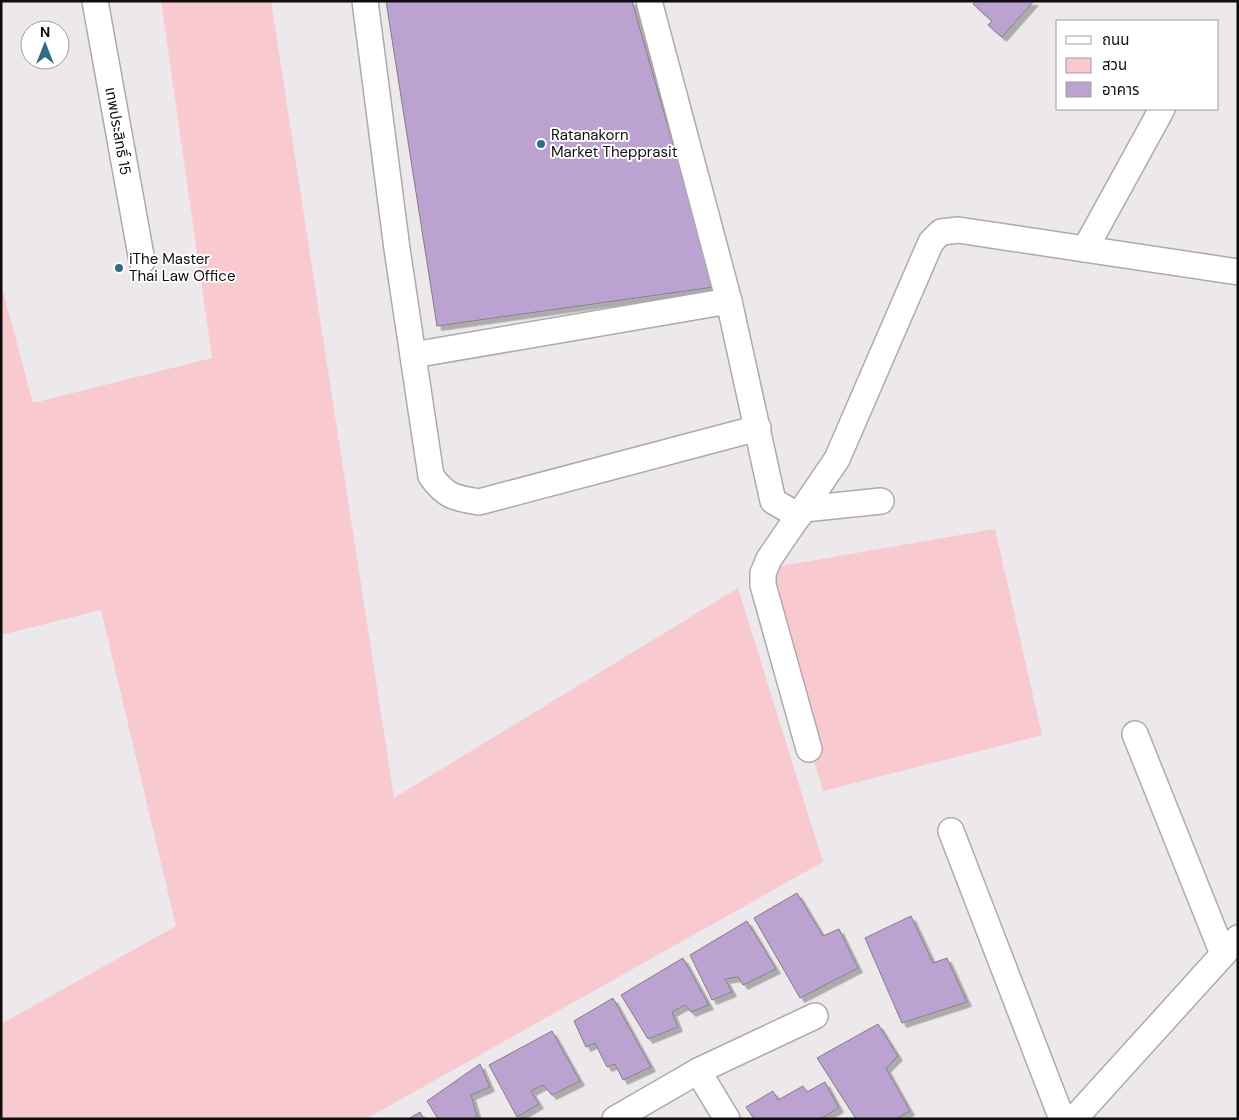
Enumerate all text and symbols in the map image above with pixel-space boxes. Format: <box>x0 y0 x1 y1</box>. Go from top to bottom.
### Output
north arrow <box>20 20 70 70</box>
legend <box>1056 20 1219 110</box>
text: N <box>40 23 50 41</box>
text: ถนน <box>1102 30 1129 50</box>
text: สวน <box>1102 55 1127 75</box>
text: อาคาร <box>1102 80 1139 100</box>
street label: เทพประสิทธิ์ 15 <box>100 85 136 177</box>
place label: Ratanakorn Market Thepprasit <box>551 125 678 162</box>
marker: Ratanakorn Market Thepprasit <box>535 138 547 150</box>
place label: iThe Master Thai Law Office <box>129 249 235 286</box>
marker: iThe Master Thai Law Office <box>113 262 125 274</box>

